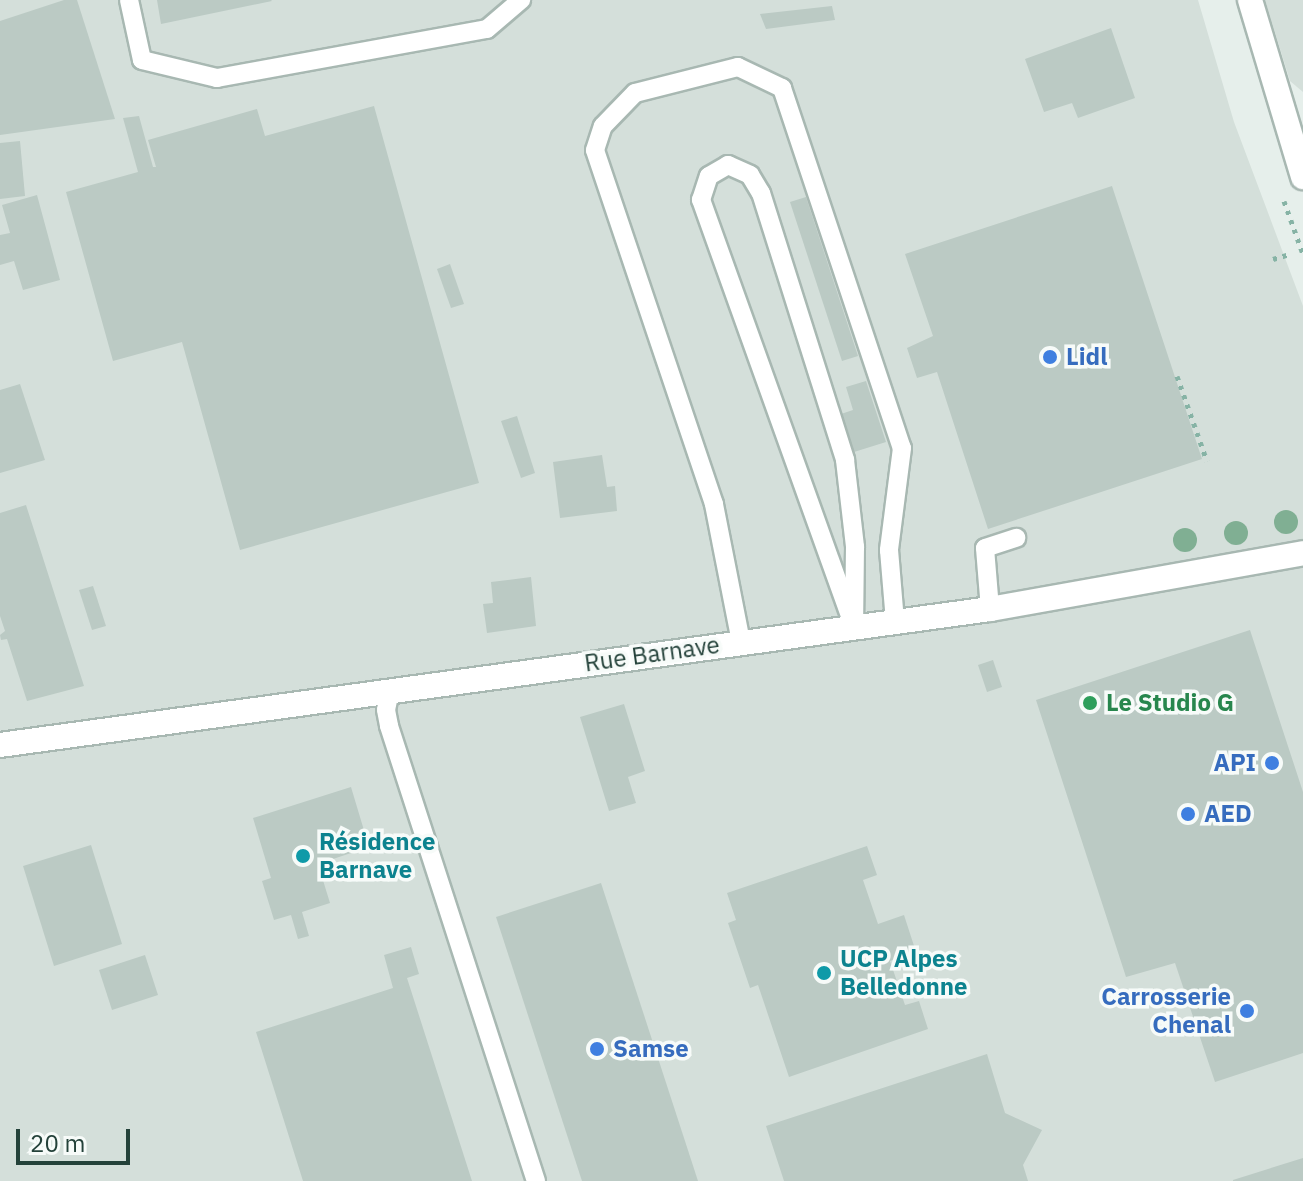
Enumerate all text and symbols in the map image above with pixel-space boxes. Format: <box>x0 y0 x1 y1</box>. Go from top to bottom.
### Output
place label: Lidl <box>1066 343 1107 371</box>
marker: Lidl <box>1041 348 1059 366</box>
street label: Rue Barnave <box>583 630 721 678</box>
place label: Le Studio G <box>1106 689 1234 717</box>
marker: Le Studio G <box>1081 694 1099 712</box>
place label: API <box>1213 749 1256 777</box>
marker: API <box>1263 754 1281 772</box>
place label: AED <box>1204 800 1252 828</box>
marker: AED <box>1179 805 1197 823</box>
place label: Résidence Barnave <box>319 828 435 884</box>
marker: Résidence Barnave <box>294 847 312 865</box>
place label: UCP Alpes Belledonne <box>840 945 968 1001</box>
marker: UCP Alpes Belledonne <box>815 964 833 982</box>
place label: Carrosserie Chenal <box>1101 983 1231 1039</box>
marker: Carrosserie Chenal <box>1238 1002 1256 1020</box>
place label: Samse <box>613 1035 689 1063</box>
marker: Samse <box>588 1040 606 1058</box>
scale bar <box>20 1113 134 1163</box>
text: 20 m <box>30 1127 85 1159</box>

